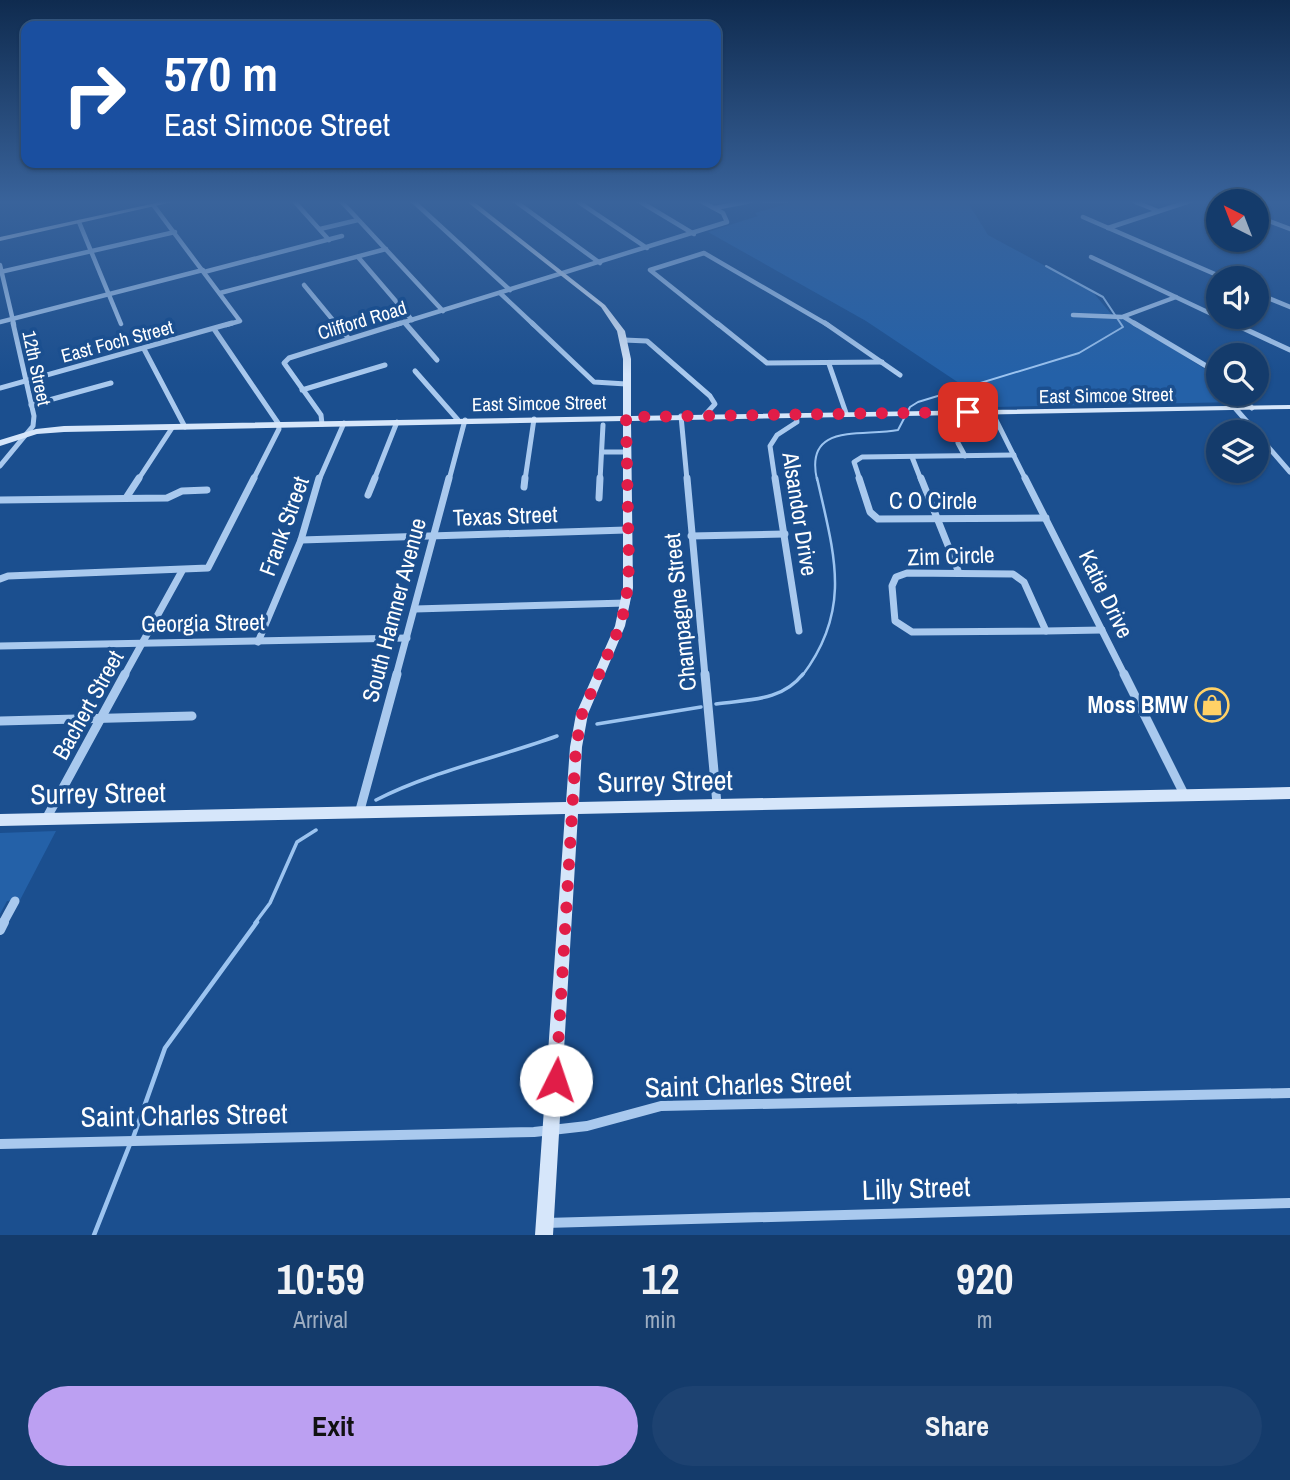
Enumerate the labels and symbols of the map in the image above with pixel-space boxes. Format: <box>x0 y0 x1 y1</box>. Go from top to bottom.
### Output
north arrow <box>1206 189 1269 252</box>
street label: Clifford Road <box>314 294 410 346</box>
street label: East Foch Street <box>58 313 177 368</box>
street label: 12th Street <box>16 328 58 409</box>
street label: East Simcoe Street <box>1039 381 1174 409</box>
pin <box>938 382 998 442</box>
street label: East Simcoe Street <box>472 389 607 417</box>
street label: Alsandor Drive <box>775 449 826 578</box>
street label: Frank Street <box>251 472 316 580</box>
street label: C O Circle <box>889 485 977 516</box>
street label: Texas Street <box>452 498 558 533</box>
street label: South Hamner Avenue <box>354 514 433 705</box>
street label: Champagne Street <box>656 532 703 692</box>
street label: Zim Circle <box>907 538 995 573</box>
street label: Katie Drive <box>1072 545 1141 643</box>
street label: Georgia Street <box>141 606 265 639</box>
street label: Bachert Street <box>45 645 130 765</box>
shop icon: Moss BMW <box>1193 686 1231 724</box>
place label: Moss BMW <box>1087 689 1188 720</box>
street label: Surrey Street <box>597 761 733 801</box>
street label: Surrey Street <box>30 773 166 813</box>
position arrow <box>519 1043 593 1117</box>
street label: Saint Charles Street <box>644 1061 852 1107</box>
street label: Saint Charles Street <box>80 1094 288 1136</box>
street label: Lilly Street <box>861 1167 971 1209</box>

